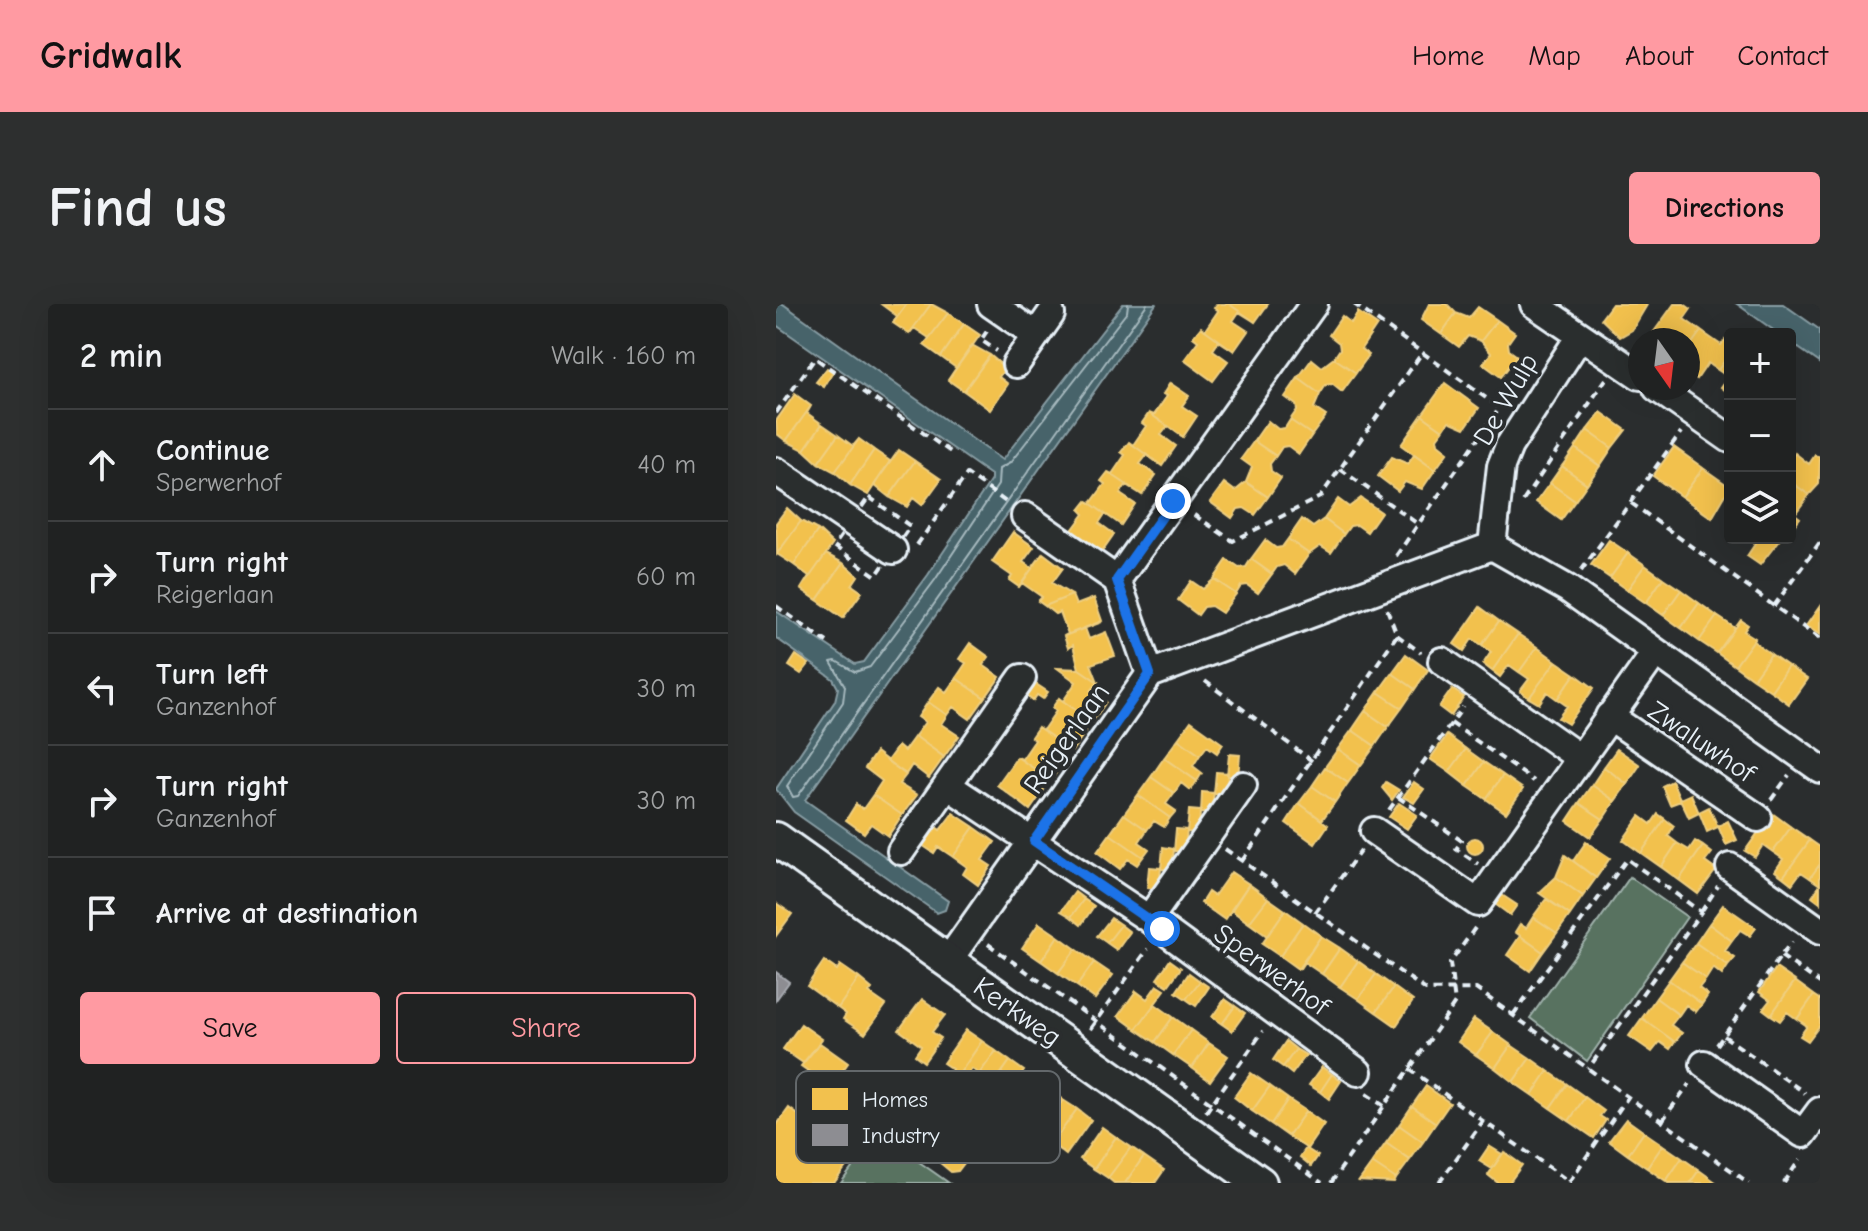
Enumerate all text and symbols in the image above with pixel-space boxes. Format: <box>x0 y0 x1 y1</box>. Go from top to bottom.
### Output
text: Gridwalk <box>40 34 182 78</box>
text: Home <box>1412 40 1484 72</box>
text: Map <box>1528 40 1581 72</box>
text: About <box>1625 40 1693 72</box>
text: Contact <box>1737 40 1828 72</box>
button: Directions <box>1629 172 1820 244</box>
text: Find us <box>48 176 227 240</box>
north arrow <box>1628 328 1700 400</box>
map controls <box>1724 328 1796 544</box>
button: + <box>1724 328 1796 400</box>
text: 2 min <box>80 336 163 376</box>
text: Walk · 160 m <box>551 341 696 371</box>
street label: De Wulp <box>1467 348 1545 451</box>
button: − <box>1724 400 1796 472</box>
text: Continue <box>156 433 270 468</box>
icon: ahead <box>80 443 124 487</box>
text: 40 m <box>637 450 696 480</box>
text: Sperwerhof <box>156 468 281 498</box>
button: layers <box>1724 472 1796 544</box>
route end <box>1155 483 1191 519</box>
text: Turn right <box>156 545 288 580</box>
icon: right <box>80 555 124 599</box>
text: 60 m <box>636 562 696 592</box>
text: Reigerlaan <box>156 580 274 610</box>
text: Turn left <box>156 657 268 692</box>
icon: left <box>80 667 124 711</box>
text: 30 m <box>637 674 696 704</box>
street label: Reigerlaan <box>1017 677 1116 800</box>
text: Ganzenhof <box>156 692 275 722</box>
street label: Zwaluwhof <box>1642 695 1763 790</box>
text: Turn right <box>156 769 288 804</box>
icon: right <box>80 779 124 823</box>
text: 30 m <box>637 786 696 816</box>
text: Ganzenhof <box>156 804 275 834</box>
icon: arrive <box>80 891 124 935</box>
text: Arrive at destination <box>156 896 418 931</box>
route start <box>1144 911 1180 947</box>
street label: Sperwerhof <box>1208 917 1337 1024</box>
street label: Kerkweg <box>967 970 1067 1053</box>
button: Save <box>80 992 380 1064</box>
button: Share <box>396 992 696 1064</box>
legend <box>796 1071 1060 1163</box>
text: Homes <box>862 1087 928 1113</box>
text: Industry <box>862 1123 940 1149</box>

